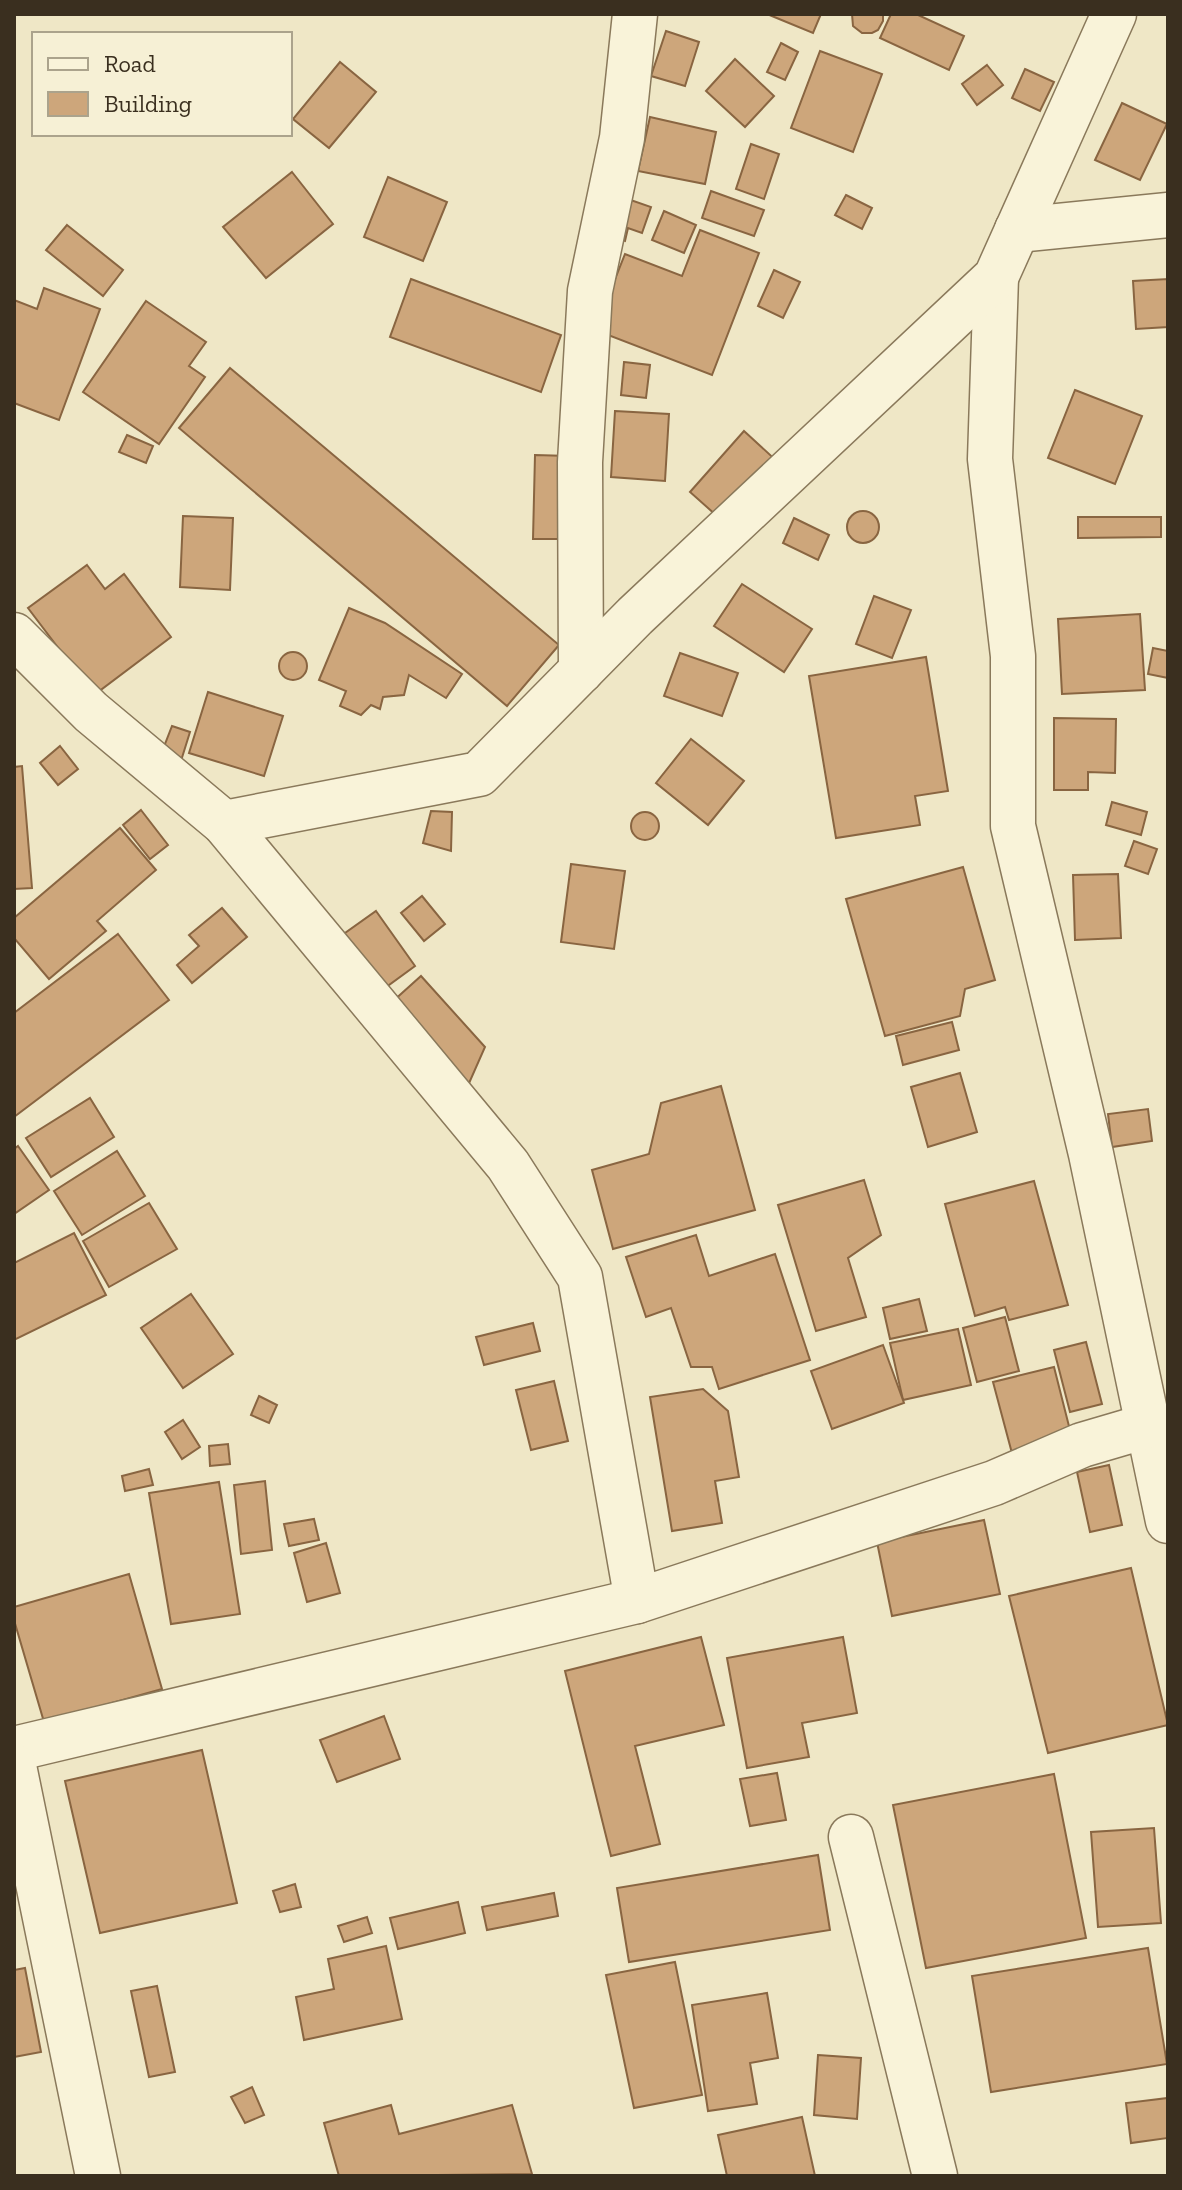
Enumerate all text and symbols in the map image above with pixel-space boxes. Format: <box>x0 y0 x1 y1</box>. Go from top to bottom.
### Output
legend <box>32 32 292 136</box>
text: Road <box>104 49 156 78</box>
text: Building <box>104 89 192 118</box>

